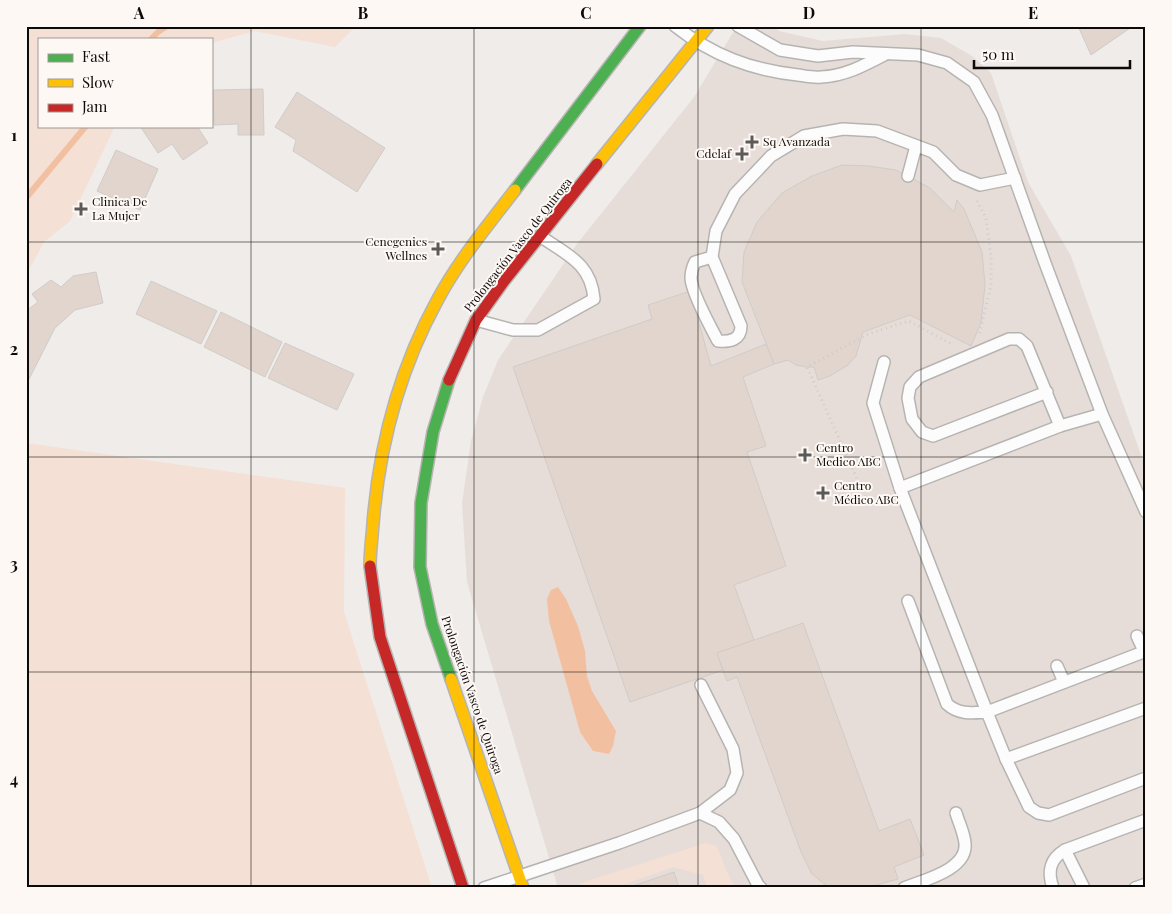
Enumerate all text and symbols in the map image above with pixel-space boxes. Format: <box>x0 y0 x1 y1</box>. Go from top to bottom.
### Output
text: A <box>133 2 145 23</box>
text: B <box>358 2 369 23</box>
text: C <box>580 2 592 23</box>
text: D <box>803 2 815 23</box>
text: E <box>1028 2 1038 23</box>
legend <box>38 38 212 128</box>
scale bar <box>974 38 1131 70</box>
text: 50 m <box>982 44 1015 64</box>
text: Fast <box>82 46 111 66</box>
text: Slow <box>82 72 114 92</box>
text: Jam <box>81 96 108 116</box>
text: 1 <box>11 124 17 145</box>
place label: Sq Avanzada <box>763 133 830 149</box>
marker: Sq Avanzada <box>745 135 759 149</box>
place label: Cdelaf <box>696 145 732 161</box>
marker: Cdelaf <box>735 147 749 161</box>
street label: Prolongación Vasco de Quiroga <box>460 174 575 315</box>
place label: Clinica De La Mujer <box>92 193 147 223</box>
marker: Clinica De La Mujer <box>74 202 88 216</box>
place label: Cenegenics Wellnes <box>365 233 427 263</box>
marker: Cenegenics Wellnes <box>431 242 445 256</box>
text: 2 <box>10 338 18 359</box>
place label: Centro Medico ABC <box>816 439 881 469</box>
marker: Centro Medico ABC <box>798 448 812 462</box>
place label: Centro Médico ABC <box>834 477 899 507</box>
marker: Centro Médico ABC <box>816 486 830 500</box>
text: 3 <box>10 553 18 574</box>
street label: Prolongación Vasco de Quiroga <box>438 613 508 776</box>
text: 4 <box>10 768 18 789</box>

